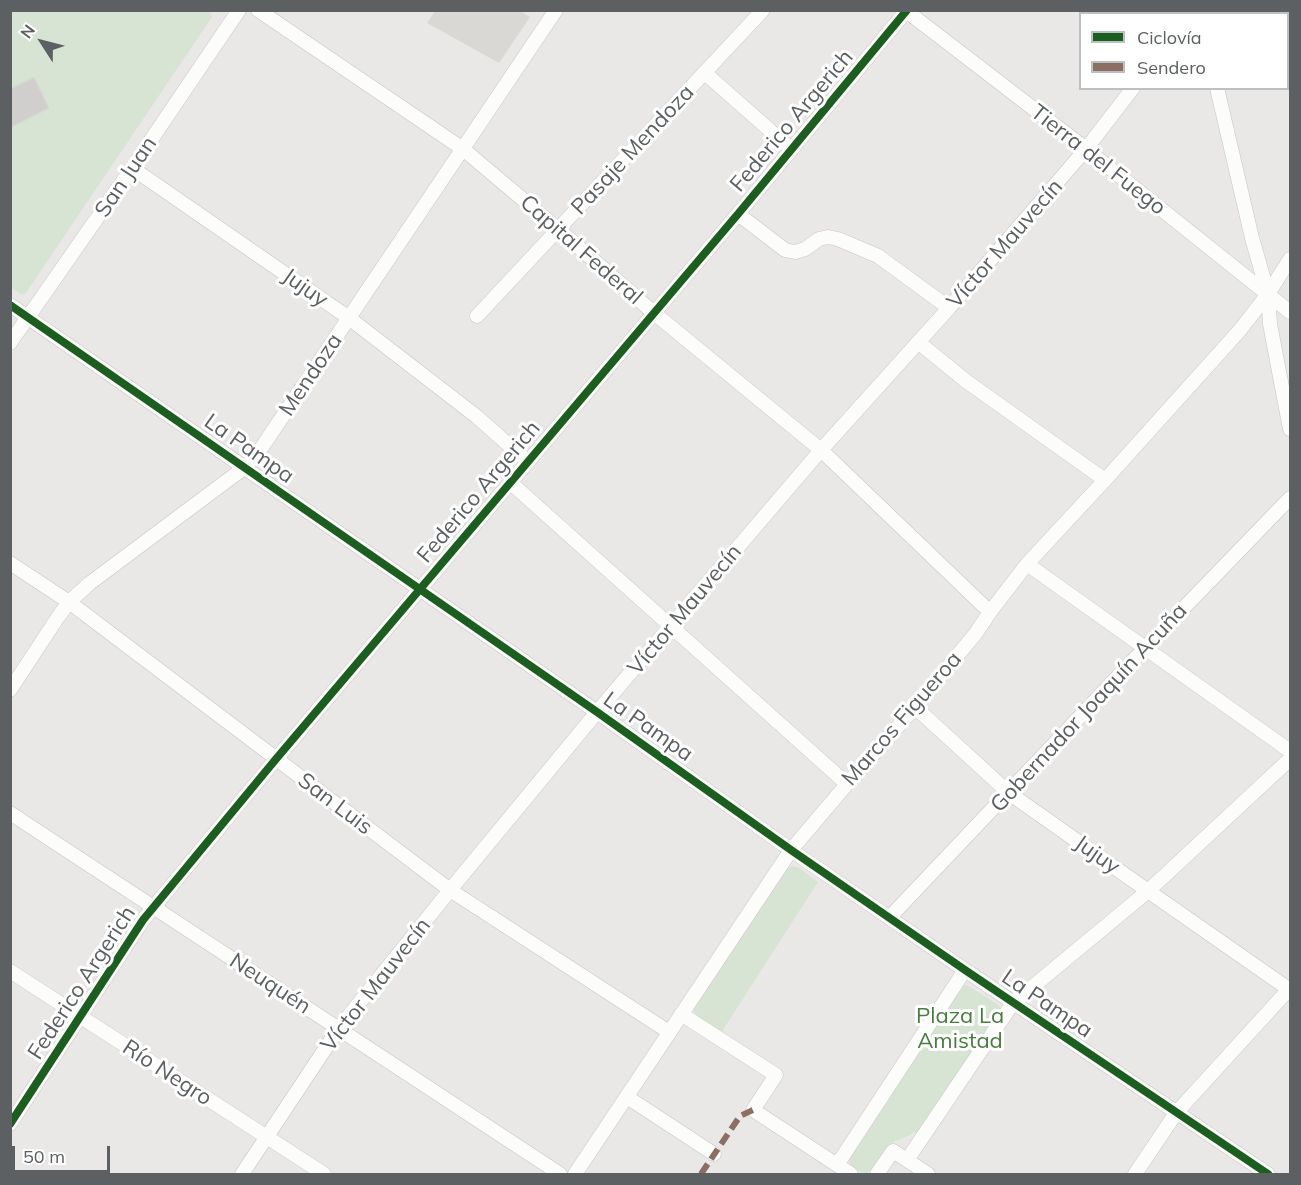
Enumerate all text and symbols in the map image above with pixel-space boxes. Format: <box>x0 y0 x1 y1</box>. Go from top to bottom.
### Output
north arrow <box>12 12 72 72</box>
legend <box>1079 12 1289 90</box>
text: N <box>16 21 39 42</box>
text: Ciclovía <box>1137 26 1202 49</box>
street label: Federico Argerich <box>725 45 859 197</box>
text: Sendero <box>1137 56 1206 79</box>
street label: Pasaje Mendoza <box>566 80 700 220</box>
street label: Tierra del Fuego <box>1025 99 1171 221</box>
street label: San Juan <box>89 132 163 222</box>
street label: Víctor Mauvecín <box>942 174 1068 314</box>
street label: Capital Federal <box>514 190 648 310</box>
street label: Jujuy <box>277 263 333 313</box>
street label: Mendoza <box>274 329 348 421</box>
street label: La Pampa <box>199 408 299 490</box>
street label: Federico Argerich <box>412 416 546 568</box>
street label: Víctor Mauvecín <box>623 539 747 681</box>
street label: Gobernador Joaquín Acuña <box>985 598 1193 818</box>
street label: Marcos Figueroa <box>837 647 967 791</box>
street label: La Pampa <box>598 686 698 768</box>
street label: San Luis <box>293 768 377 840</box>
street label: Jujuy <box>1069 830 1125 880</box>
street label: Federico Argerich <box>23 901 141 1065</box>
street label: Víctor Mauvecín <box>316 913 436 1057</box>
street label: Neuquén <box>224 948 316 1020</box>
street label: La Pampa <box>997 964 1097 1044</box>
park label: Plaza La Amistad <box>916 1003 1004 1054</box>
street label: Río Negro <box>118 1034 216 1112</box>
scale bar <box>15 1134 112 1172</box>
text: 50 m <box>23 1145 65 1168</box>

